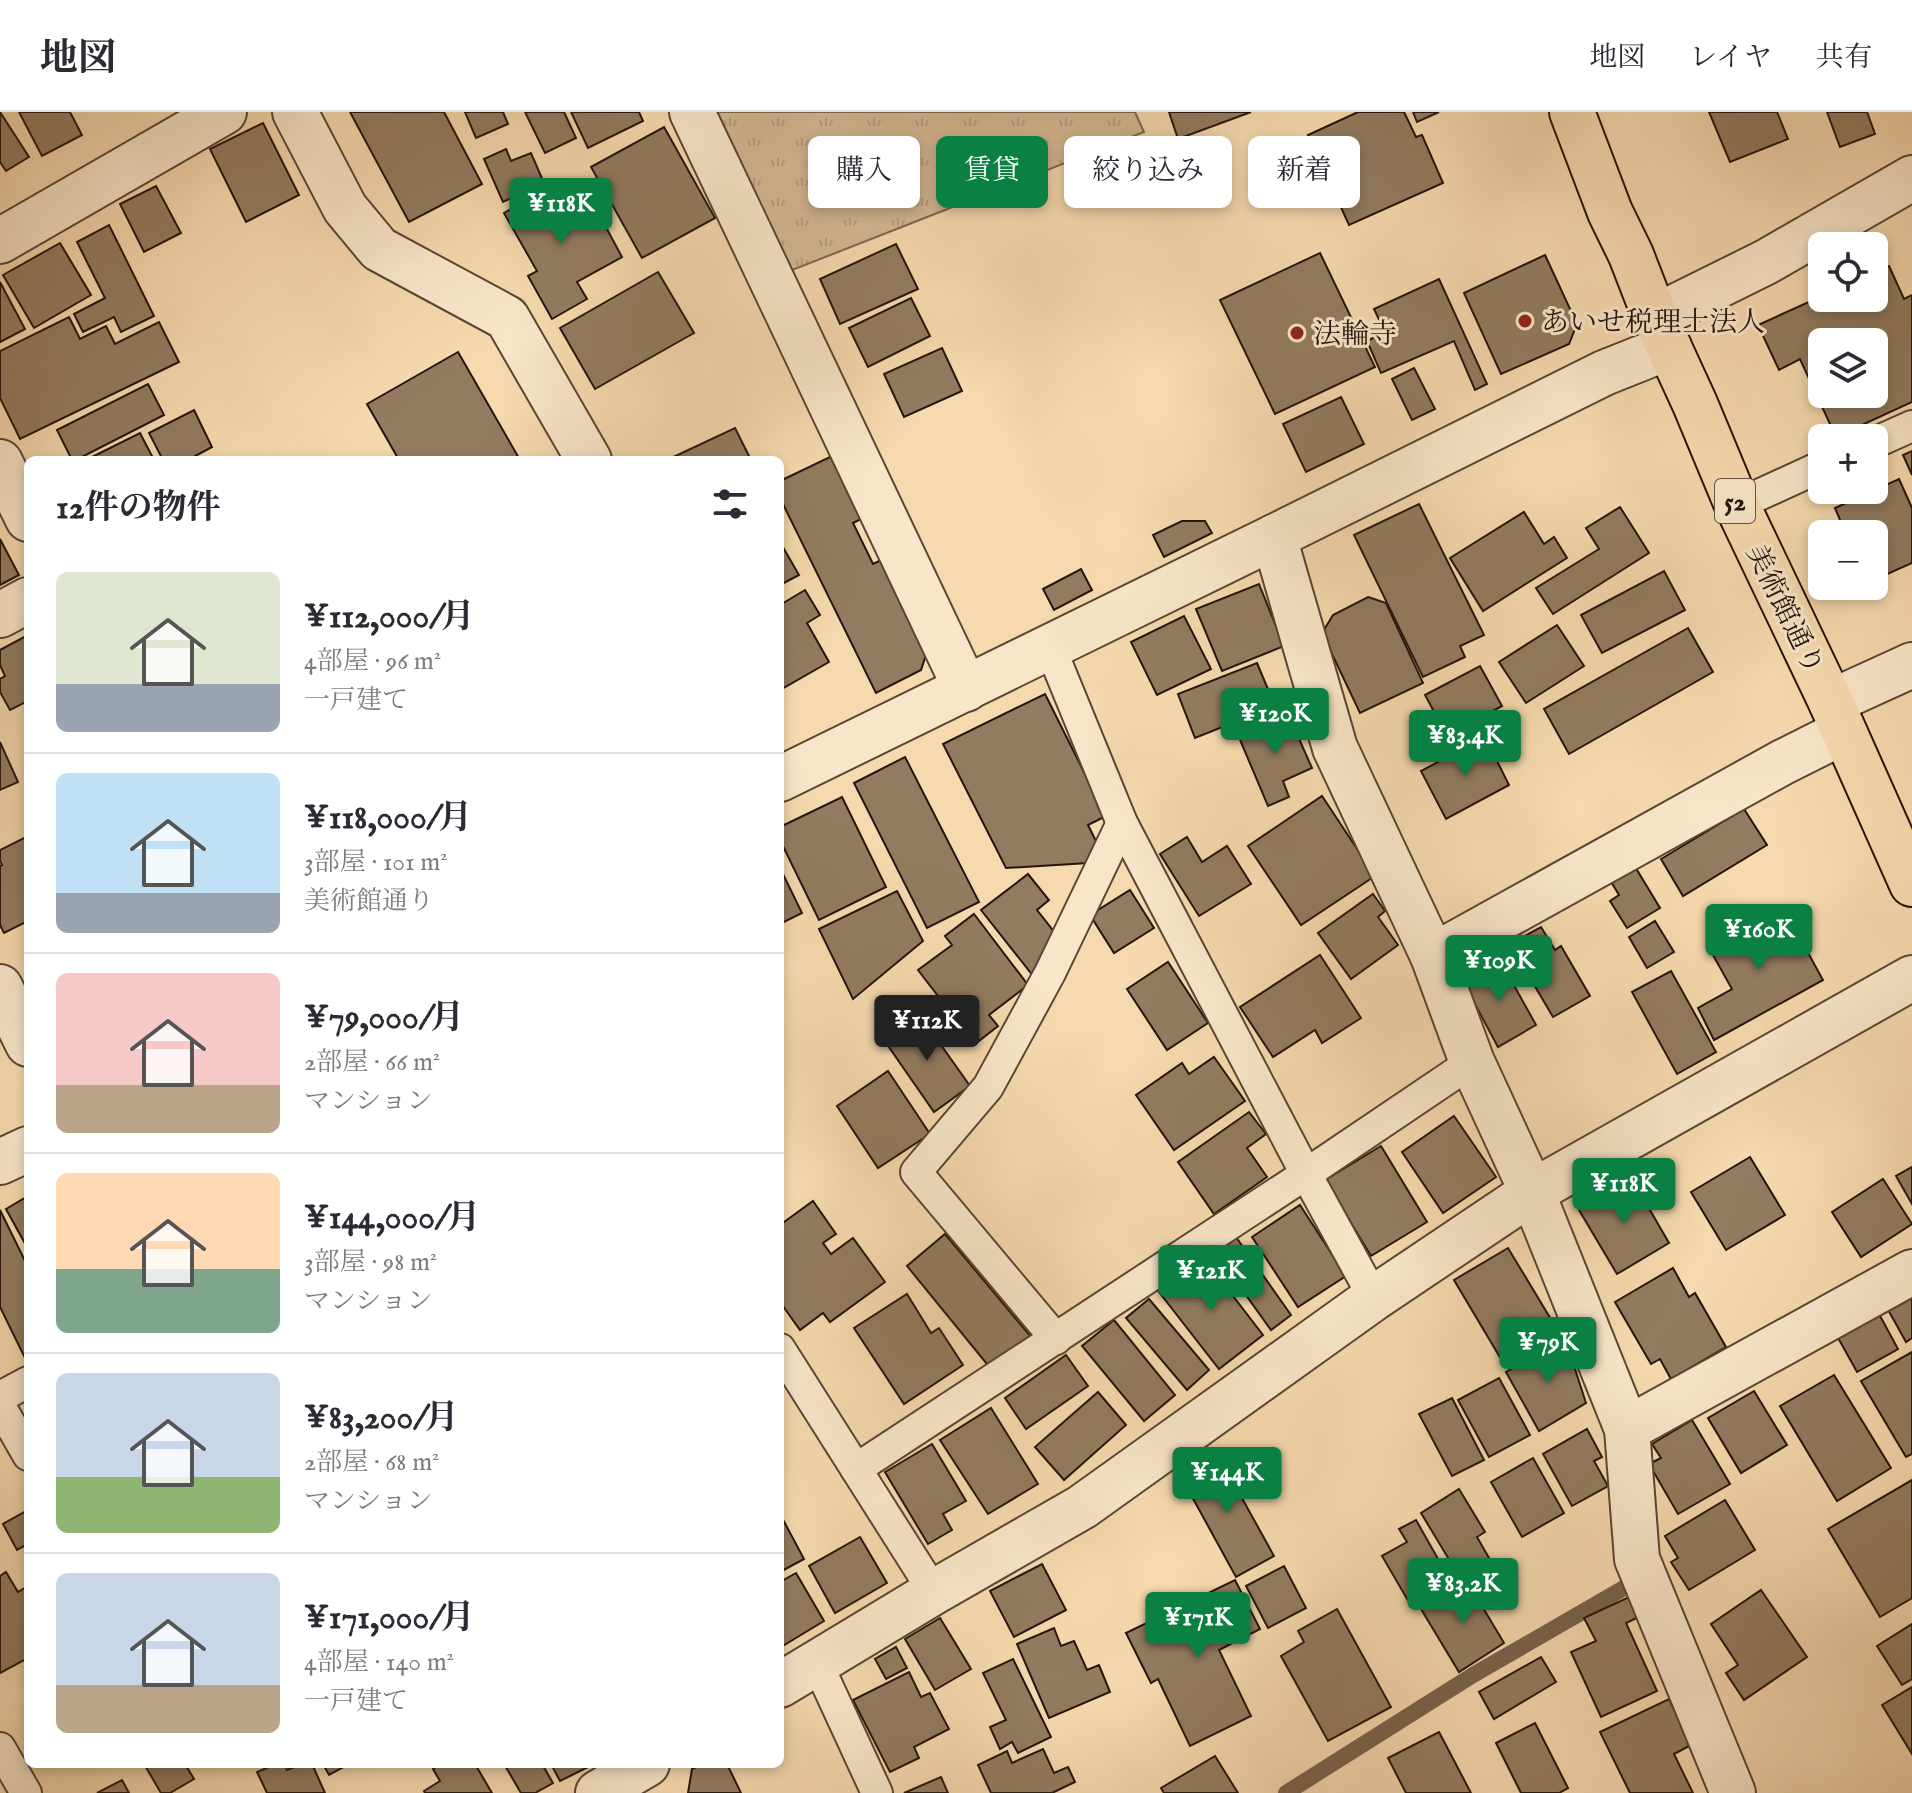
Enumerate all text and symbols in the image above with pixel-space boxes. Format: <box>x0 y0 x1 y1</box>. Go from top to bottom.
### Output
text: 地図 <box>40 36 116 84</box>
text: 地図 <box>1589 41 1645 76</box>
text: レイヤ <box>1689 41 1772 76</box>
text: 共有 <box>1816 41 1872 76</box>
chip: 購入 <box>808 136 920 208</box>
chip: 賃貸 <box>936 136 1048 208</box>
chip: 絞り込み <box>1064 136 1232 208</box>
chip: 新着 <box>1248 136 1360 208</box>
pin: ¥118K <box>505 178 617 246</box>
text: ¥118K <box>527 187 595 220</box>
map controls <box>1808 232 1888 600</box>
button: locate <box>1808 232 1888 312</box>
place label: あいせ税理士法人 <box>1541 306 1765 341</box>
marker: あいせ税理士法人 <box>1516 312 1534 330</box>
place label: 法輪寺 <box>1313 318 1397 353</box>
marker: 法輪寺 <box>1288 324 1306 342</box>
button: layers <box>1808 328 1888 408</box>
button: + <box>1808 424 1888 504</box>
road number: 52 <box>1715 479 1755 523</box>
icon: filters <box>708 482 752 526</box>
text: 12件の物件 <box>56 487 221 530</box>
button: − <box>1808 520 1888 600</box>
street label: 美術館通り <box>1737 540 1830 681</box>
text: ¥112,000/月 <box>304 596 475 639</box>
icon: home <box>120 604 216 700</box>
text: 4部屋 · 96 m² <box>304 645 441 678</box>
text: 一戸建て <box>304 684 408 717</box>
pin: ¥120K <box>1219 688 1331 756</box>
text: ¥120K <box>1239 697 1311 730</box>
pin: ¥83.4K <box>1400 710 1530 778</box>
text: ¥83.4K <box>1427 719 1503 752</box>
text: ¥118,000/月 <box>304 797 472 840</box>
icon: home <box>120 805 216 901</box>
text: 3部屋 · 101 m² <box>304 846 448 879</box>
text: 美術館通り <box>304 885 434 918</box>
pin: ¥160K <box>1703 904 1815 972</box>
text: ¥160K <box>1723 913 1795 946</box>
pin: ¥109K <box>1443 935 1555 1003</box>
text: ¥109K <box>1463 944 1535 977</box>
pin: ¥112K <box>871 995 983 1063</box>
text: ¥79,000/月 <box>304 997 464 1040</box>
text: ¥112K <box>892 1004 962 1037</box>
icon: home <box>120 1005 216 1101</box>
text: 2部屋 · 66 m² <box>304 1046 440 1079</box>
text: マンション <box>304 1085 433 1118</box>
pin: ¥118K <box>1568 1158 1680 1226</box>
text: ¥118K <box>1590 1167 1658 1200</box>
text: ¥144,000/月 <box>304 1197 480 1240</box>
icon: home <box>120 1205 216 1301</box>
pin: ¥121K <box>1155 1245 1267 1313</box>
text: 3部屋 · 98 m² <box>304 1246 437 1279</box>
text: ¥121K <box>1176 1254 1246 1287</box>
text: マンション <box>304 1285 433 1318</box>
pin: ¥79K <box>1501 1317 1595 1385</box>
text: ¥79K <box>1517 1326 1579 1359</box>
text: ¥83,200/月 <box>304 1397 459 1440</box>
icon: home <box>120 1405 216 1501</box>
text: 2部屋 · 68 m² <box>304 1446 439 1479</box>
pin: ¥144K <box>1171 1447 1283 1515</box>
text: ¥144K <box>1191 1456 1263 1489</box>
text: マンション <box>304 1485 433 1518</box>
pin: ¥83.2K <box>1398 1558 1528 1626</box>
text: ¥83.2K <box>1425 1567 1501 1600</box>
pin: ¥171K <box>1142 1592 1254 1660</box>
text: ¥171,000/月 <box>304 1597 475 1640</box>
text: ¥171K <box>1163 1601 1233 1634</box>
icon: home <box>120 1605 216 1701</box>
text: 4部屋 · 140 m² <box>304 1646 454 1679</box>
text: 一戸建て <box>304 1685 408 1718</box>

